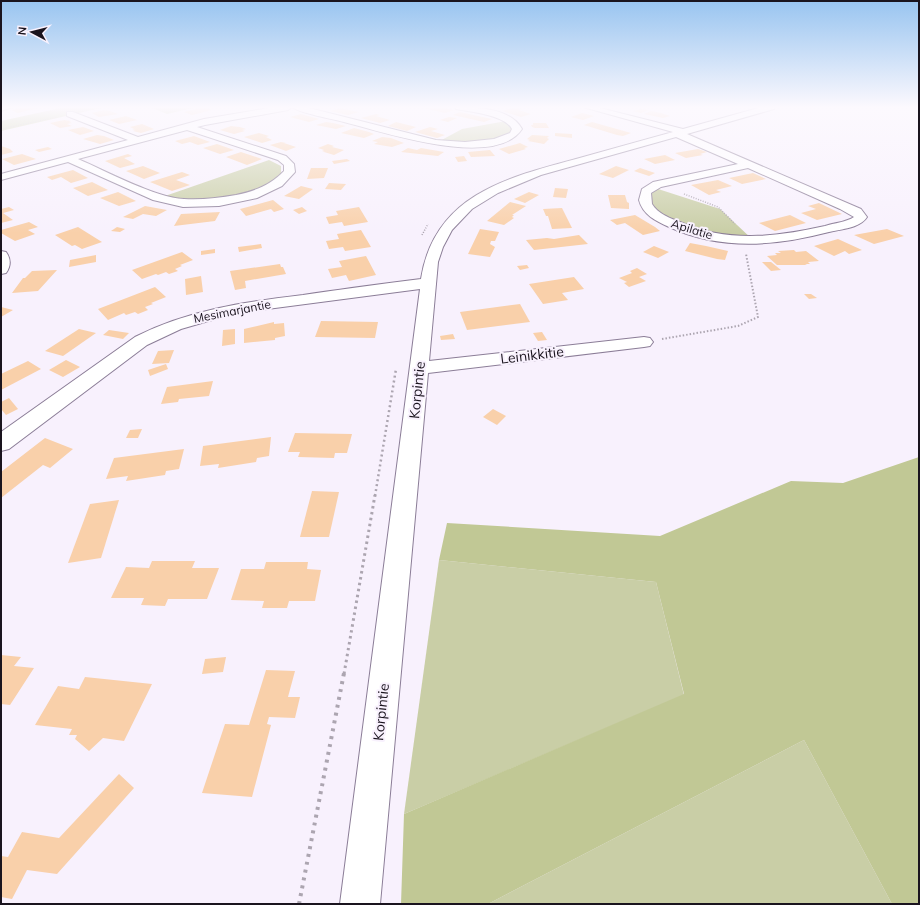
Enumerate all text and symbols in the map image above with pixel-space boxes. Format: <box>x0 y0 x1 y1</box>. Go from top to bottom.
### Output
north arrow <box>12 12 52 52</box>
text: N <box>15 26 30 36</box>
street label: Apilatie <box>669 216 715 242</box>
street label: Mesimarjantie <box>192 296 272 326</box>
street label: Leinikkitie <box>499 342 565 368</box>
street label: Korpintie <box>405 360 429 420</box>
street label: Korpintie <box>369 682 393 742</box>

